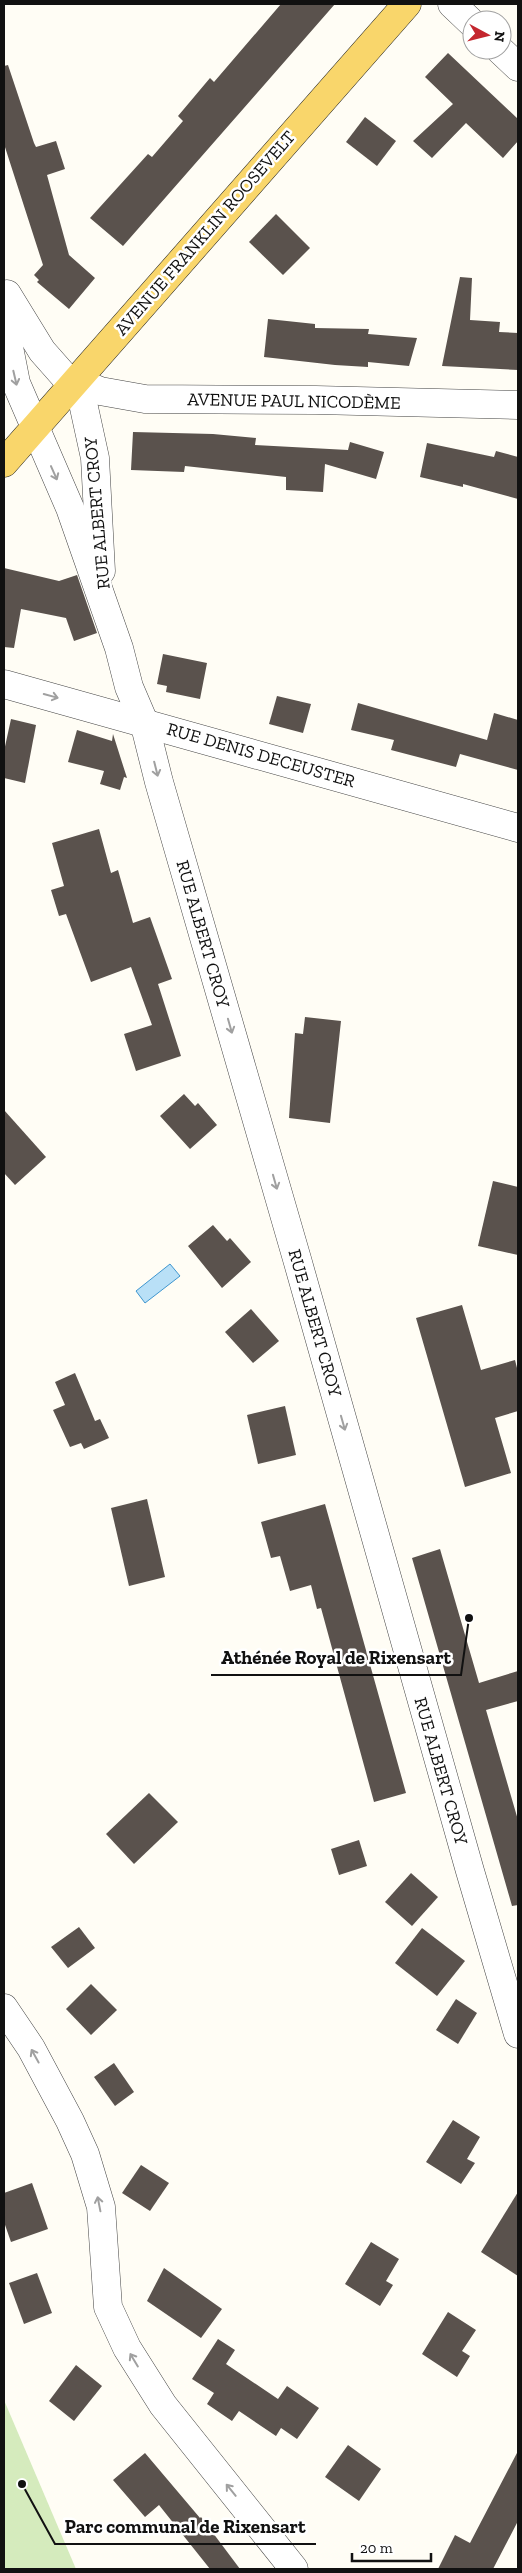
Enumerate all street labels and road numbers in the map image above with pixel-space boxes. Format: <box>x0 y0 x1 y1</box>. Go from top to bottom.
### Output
street label: AVENUE FRANKLIN ROOSEVELT <box>110 126 300 340</box>
street label: AVENUE PAUL NICODÈME <box>187 388 401 414</box>
street label: RUE ALBERT CROY <box>79 436 115 590</box>
street label: RUE DENIS DECEUSTER <box>164 718 358 792</box>
street label: RUE ALBERT CROY <box>171 857 235 1011</box>
street label: RUE ALBERT CROY <box>283 1246 347 1400</box>
street label: RUE ALBERT CROY <box>409 1694 473 1848</box>

